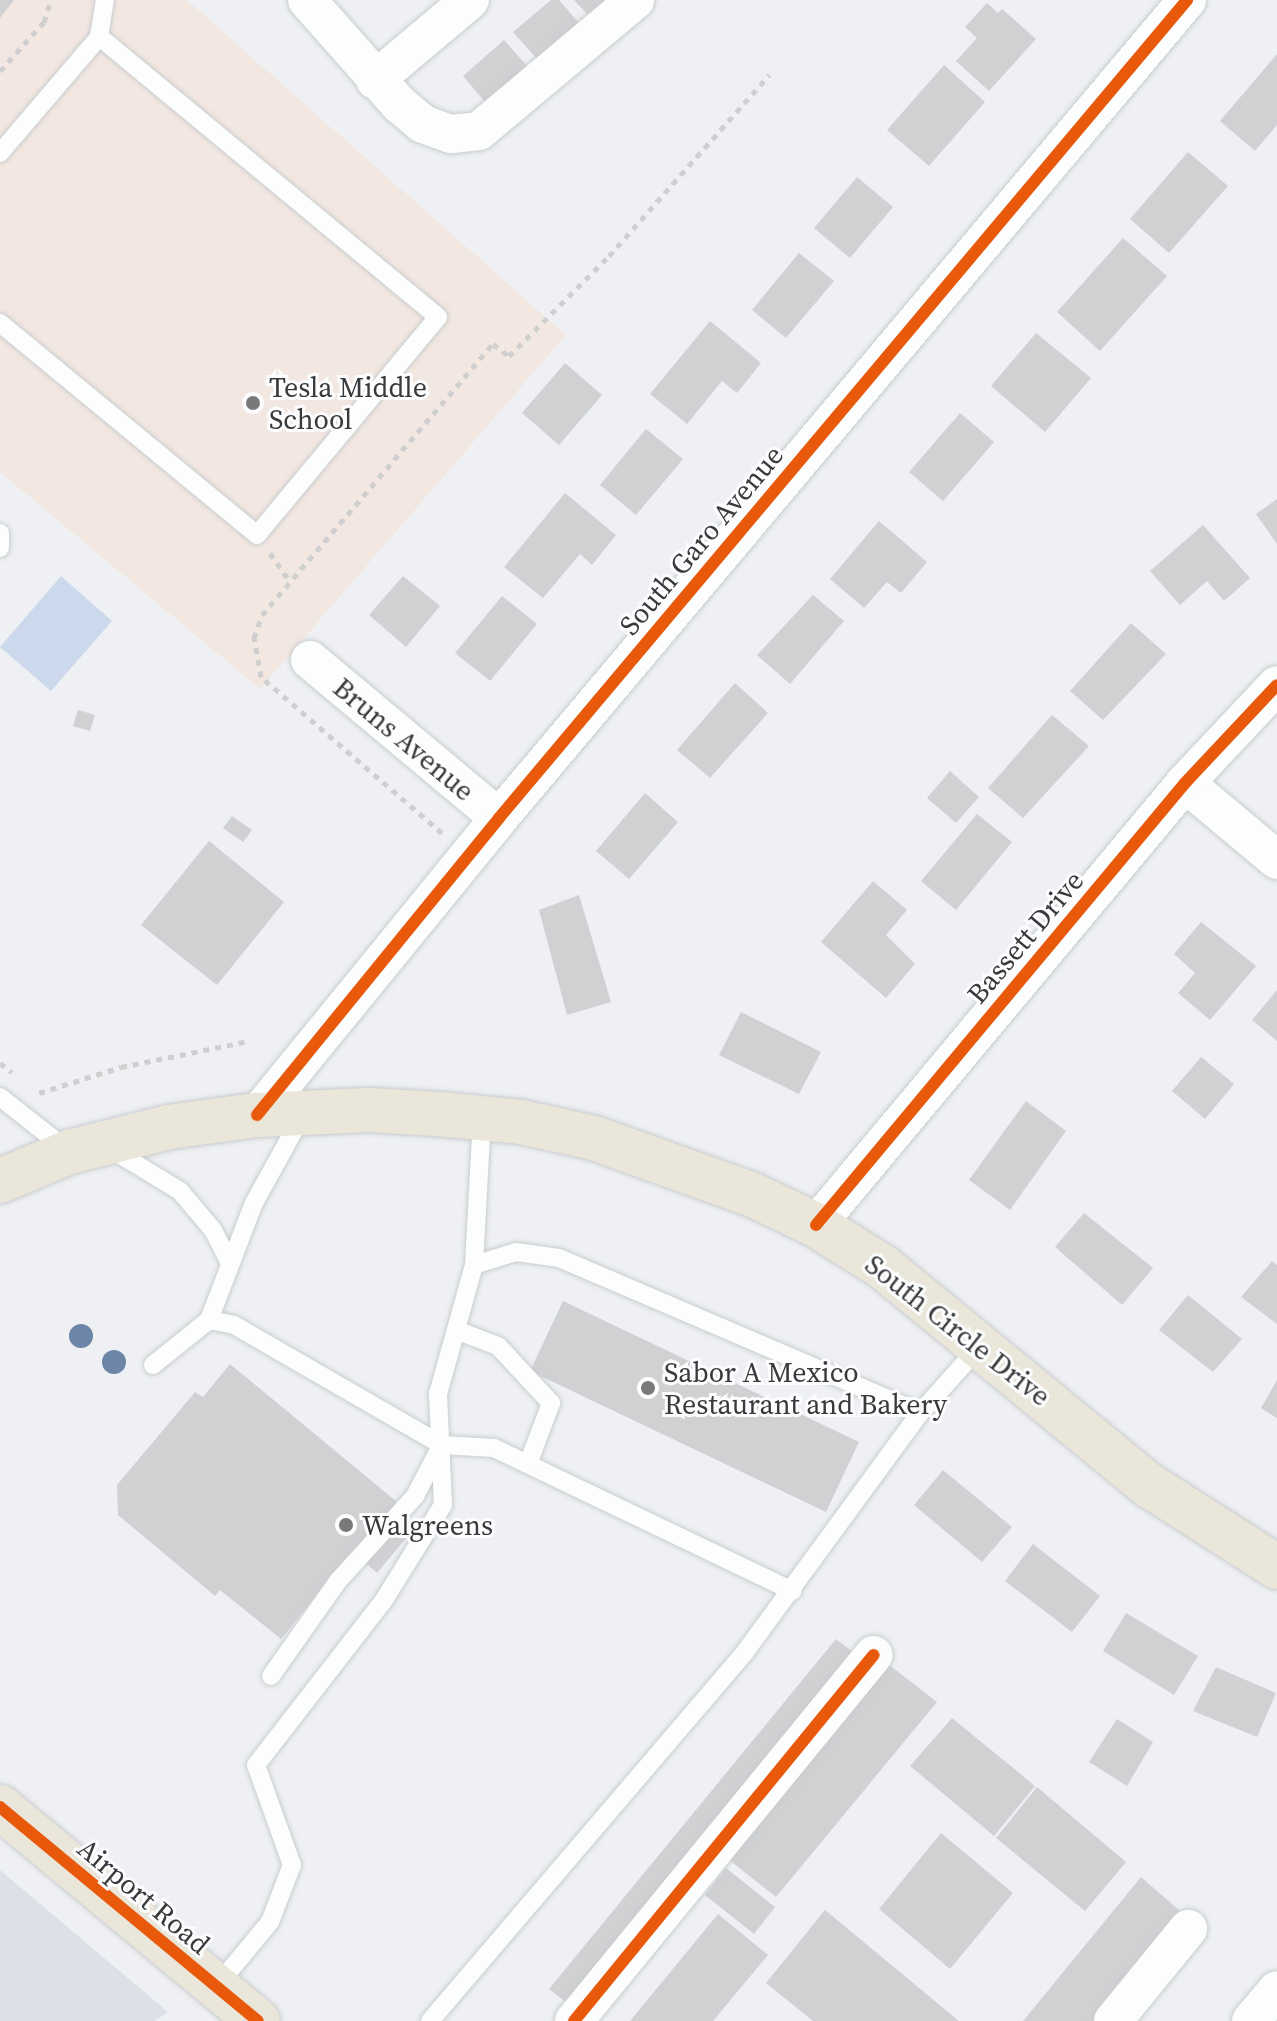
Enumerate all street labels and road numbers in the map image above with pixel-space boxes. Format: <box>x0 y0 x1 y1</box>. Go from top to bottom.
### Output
street label: South Garo Avenue <box>612 439 790 641</box>
street label: Bruns Avenue <box>327 670 481 808</box>
street label: Bassett Drive <box>960 864 1090 1010</box>
street label: South Circle Drive <box>859 1247 1057 1413</box>
street label: Airport Road <box>71 1831 217 1961</box>

